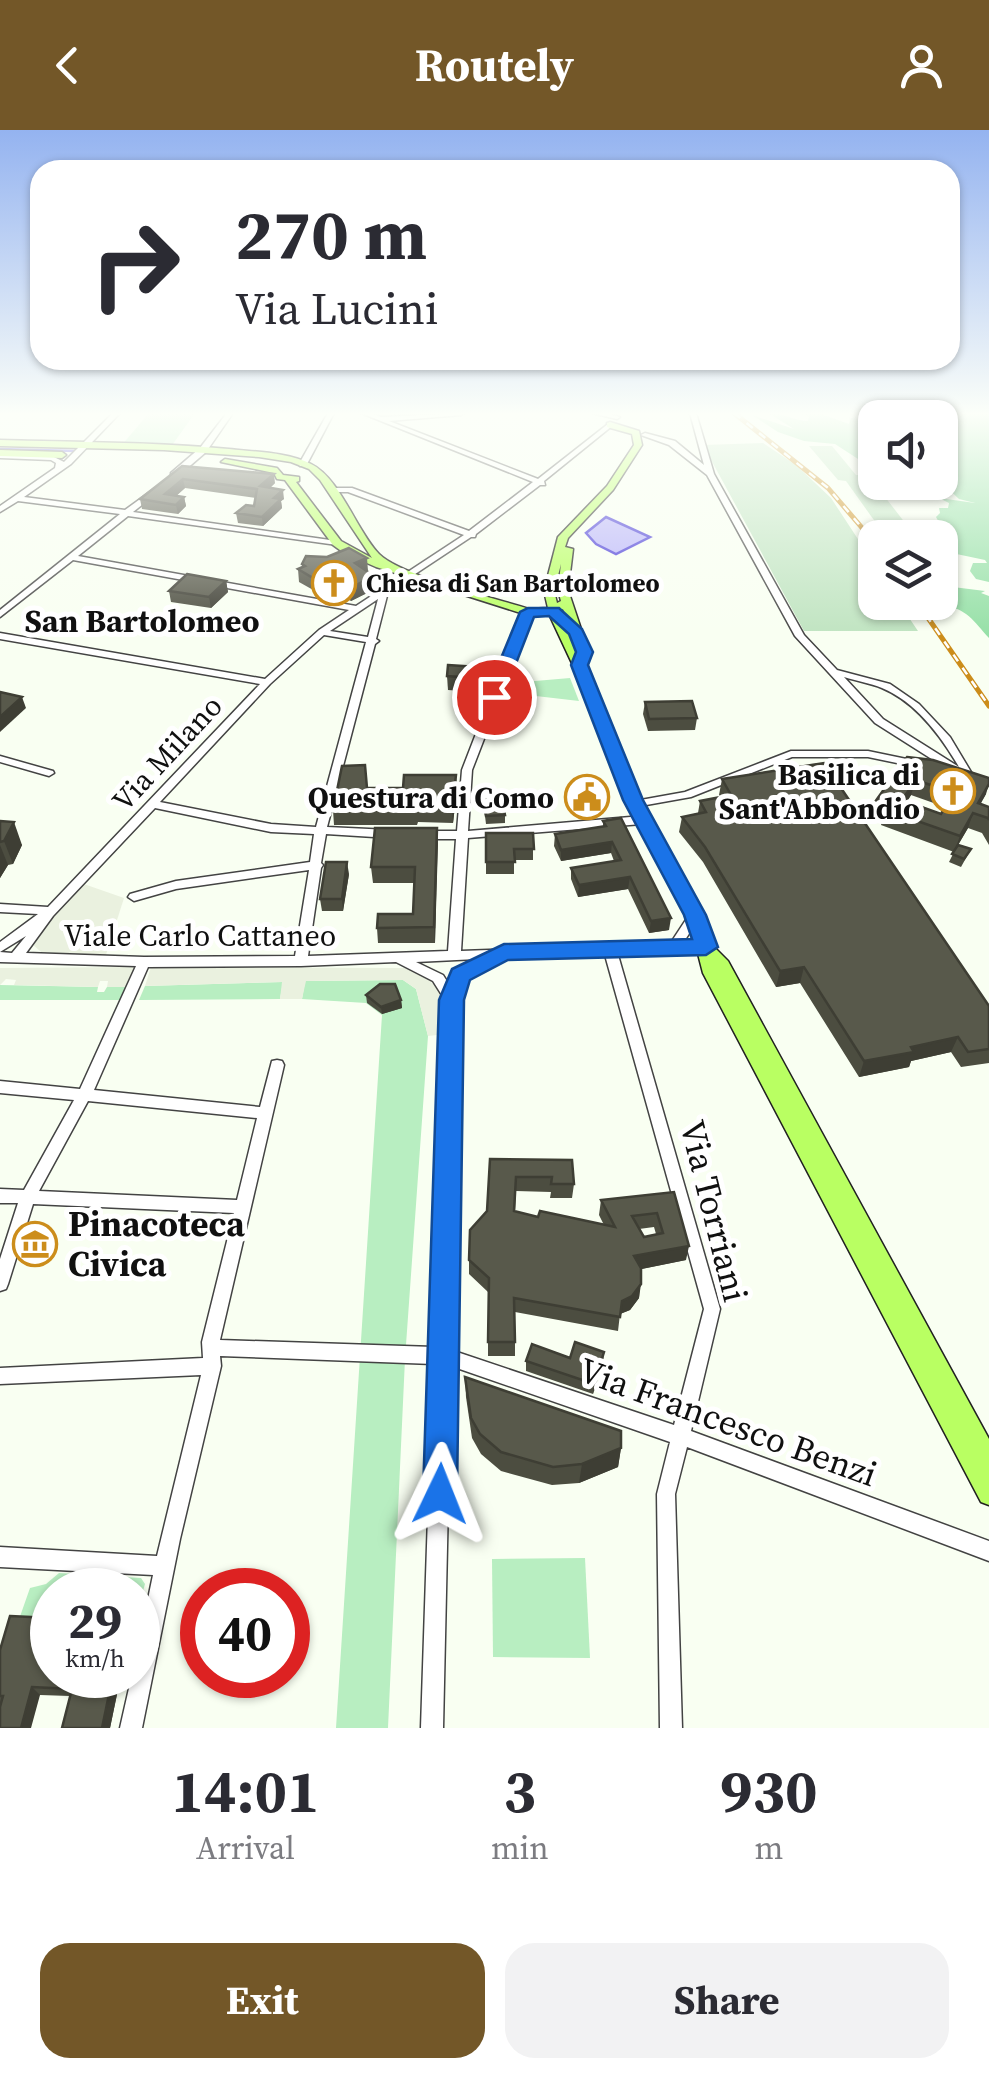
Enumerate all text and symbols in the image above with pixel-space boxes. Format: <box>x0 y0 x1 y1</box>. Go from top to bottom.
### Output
text: Routely <box>415 34 574 96</box>
icon: back <box>40 38 95 93</box>
icon: person <box>894 38 949 93</box>
text: 270 m <box>235 186 427 282</box>
icon: right <box>70 200 200 330</box>
text: Via Lucini <box>235 277 438 339</box>
map controls <box>858 400 958 620</box>
button: sound <box>858 400 958 500</box>
button: layers <box>858 520 958 620</box>
church icon: Chiesa di San Bartolomeo <box>311 560 357 606</box>
place label: Chiesa di San Bartolomeo <box>366 566 660 600</box>
district label: San Bartolomeo <box>24 599 260 643</box>
pin <box>452 655 537 740</box>
icon: arrive <box>467 670 522 725</box>
street label: Via Milano <box>103 686 231 820</box>
place label: Basilica di Sant'Abbondio <box>719 754 920 829</box>
church icon: Basilica di Sant'Abbondio <box>930 768 976 814</box>
public building icon: Questura di Como <box>564 774 610 820</box>
place label: Questura di Como <box>308 777 554 818</box>
street label: Viale Carlo Cattaneo <box>64 915 336 956</box>
street label: Via Torriani <box>668 1115 760 1307</box>
place label: Pinacoteca Civica <box>68 1200 245 1288</box>
museum icon: Pinacoteca Civica <box>12 1221 58 1267</box>
street label: Via Francesco Benzi <box>572 1346 884 1498</box>
position arrow <box>388 1442 492 1546</box>
speed limit sign: 40 <box>180 1568 310 1698</box>
text: 29 <box>68 1586 122 1655</box>
text: km/h <box>65 1641 125 1675</box>
text: 14:01 <box>171 1750 319 1832</box>
text: 3 <box>503 1750 536 1832</box>
text: 930 <box>720 1750 818 1832</box>
text: Arrival <box>196 1826 295 1870</box>
text: min <box>491 1826 549 1870</box>
text: m <box>754 1826 783 1870</box>
button: Exit <box>40 1943 485 2058</box>
button: Share <box>505 1943 949 2058</box>

